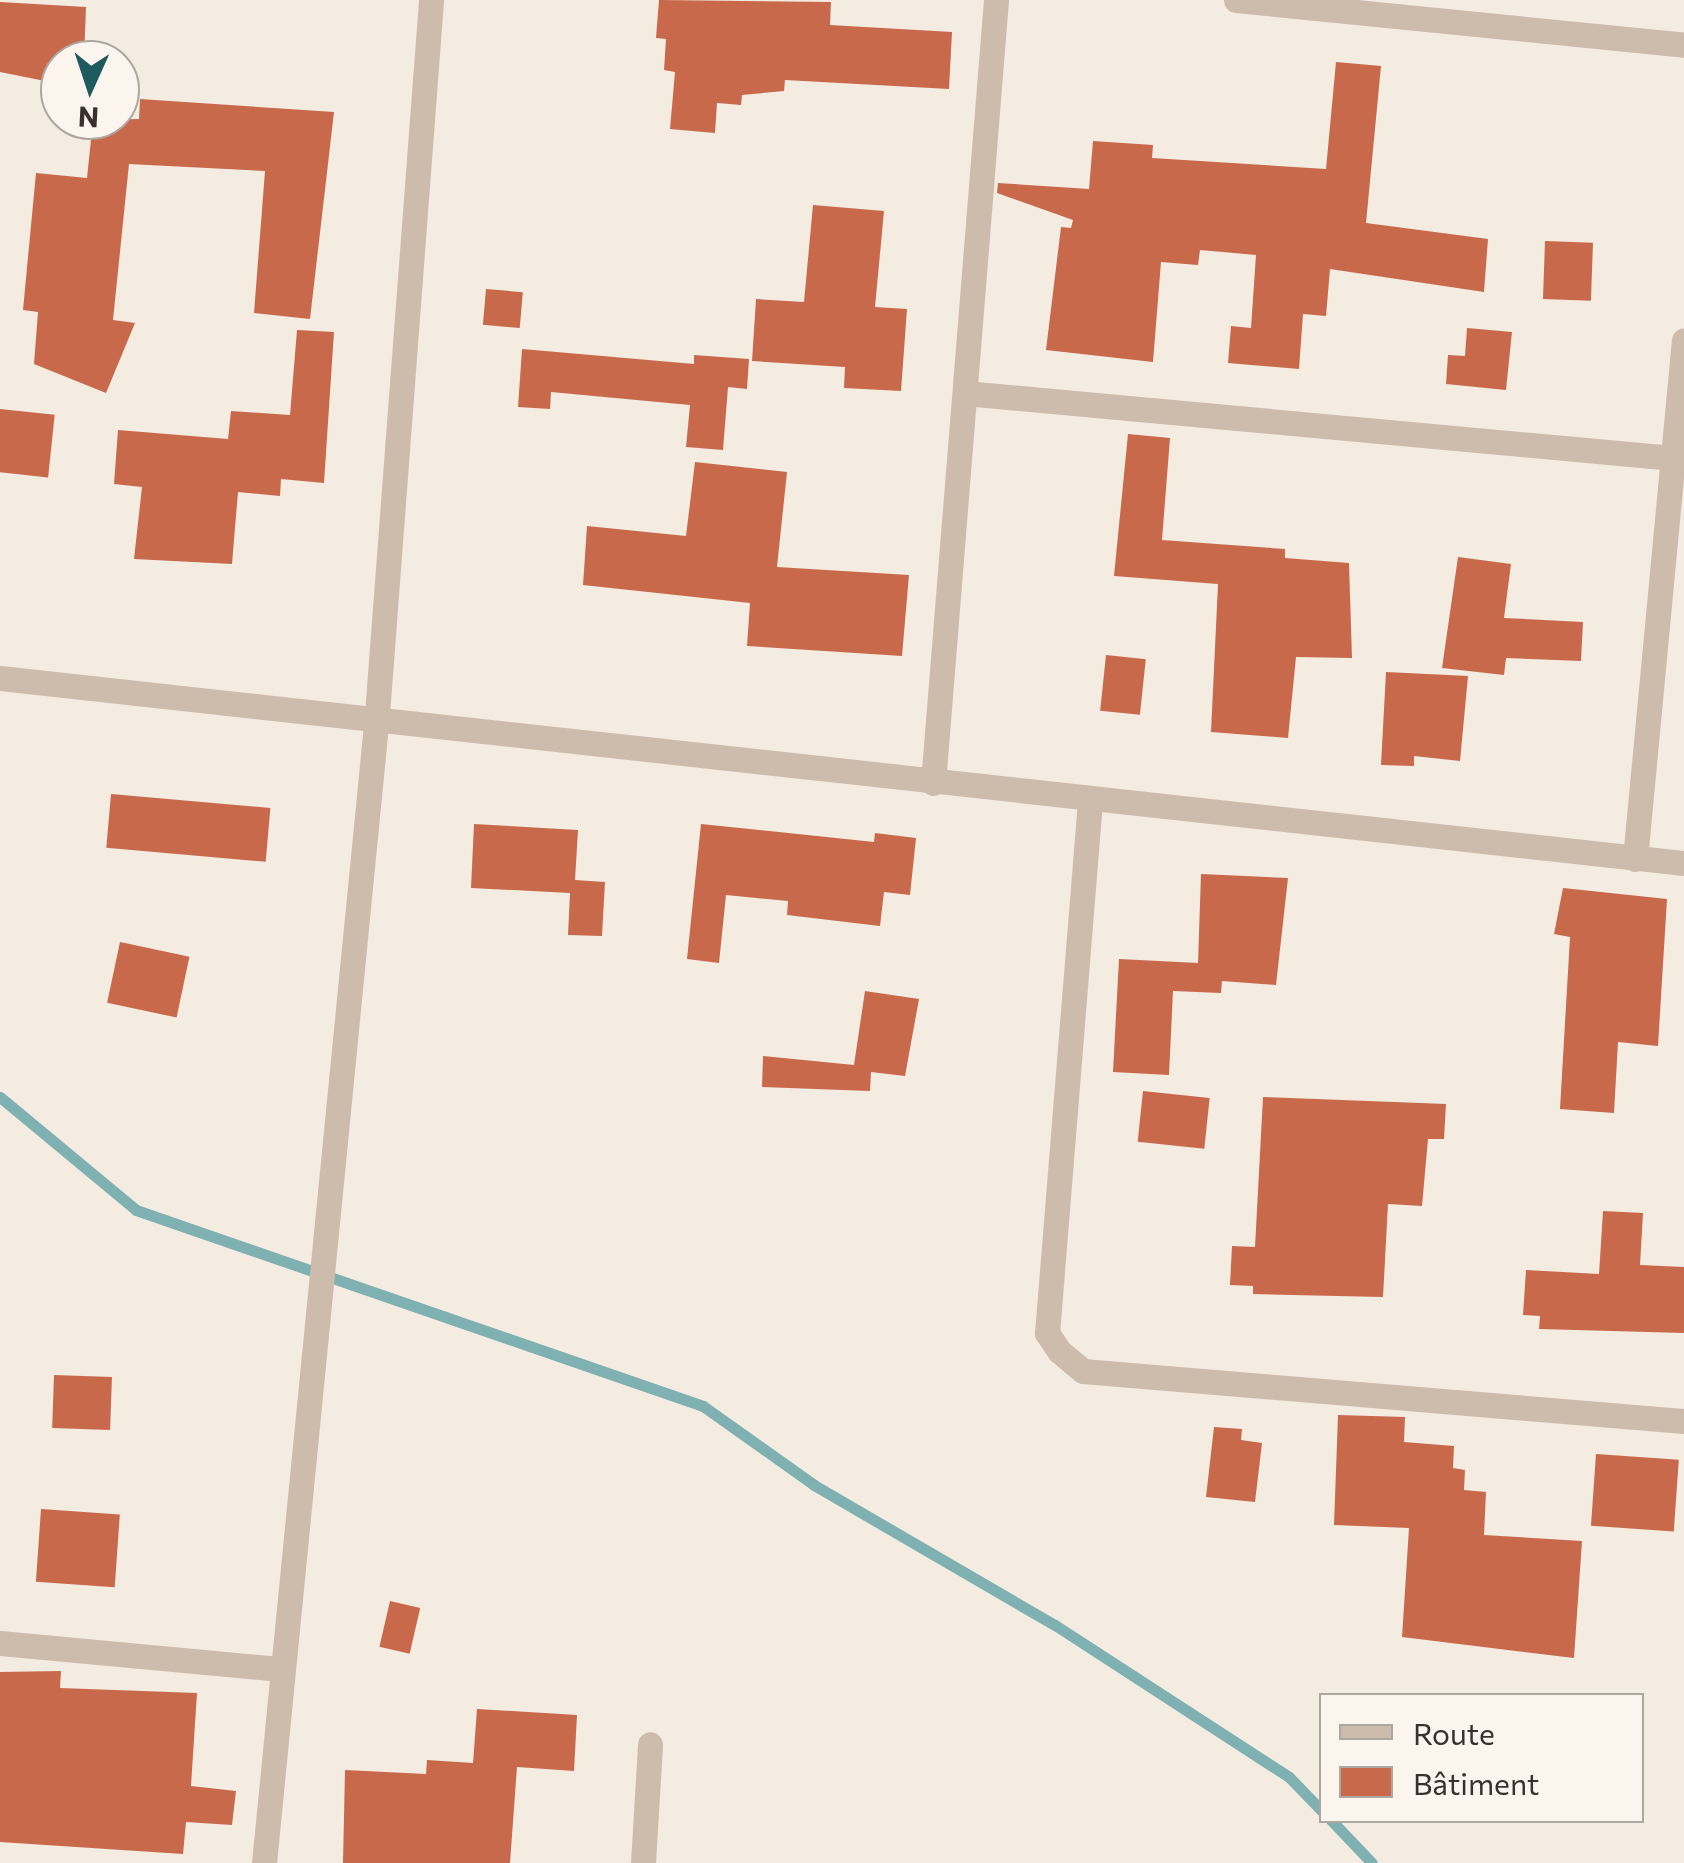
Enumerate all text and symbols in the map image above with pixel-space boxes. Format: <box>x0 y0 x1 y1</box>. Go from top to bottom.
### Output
north arrow <box>40 40 140 140</box>
text: N <box>77 100 100 135</box>
legend <box>1319 1693 1644 1823</box>
text: Route <box>1413 1714 1495 1751</box>
text: Bâtiment <box>1413 1764 1539 1801</box>

